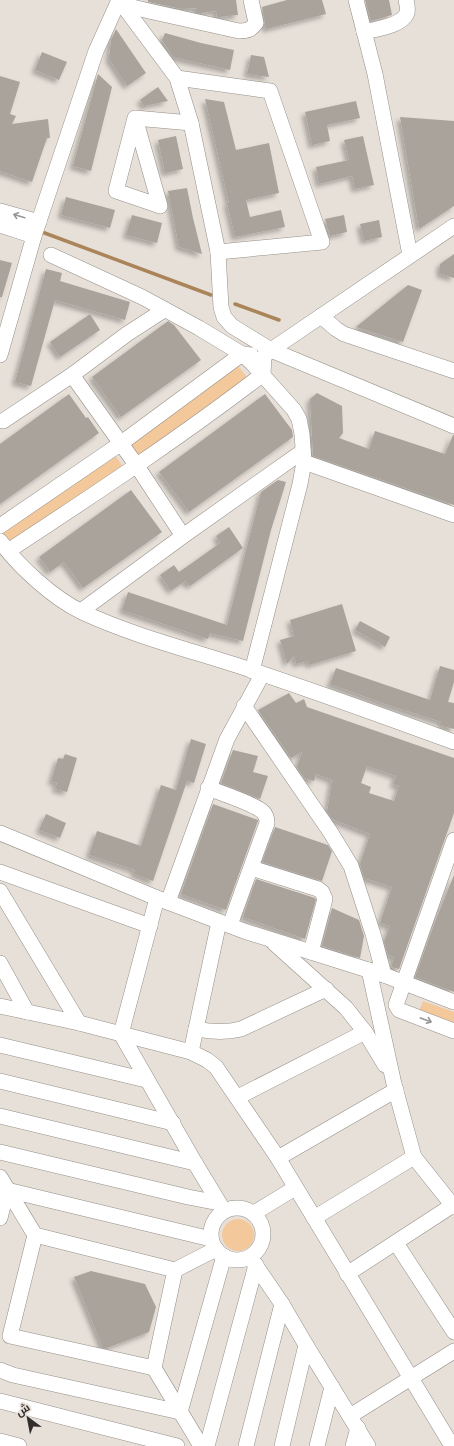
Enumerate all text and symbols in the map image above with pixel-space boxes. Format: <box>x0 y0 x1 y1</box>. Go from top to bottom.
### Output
one-way arrow <box>13 212 26 219</box>
one-way arrow <box>420 1017 432 1025</box>
north arrow <box>8 1398 48 1438</box>
text: ش <box>13 1400 32 1419</box>

